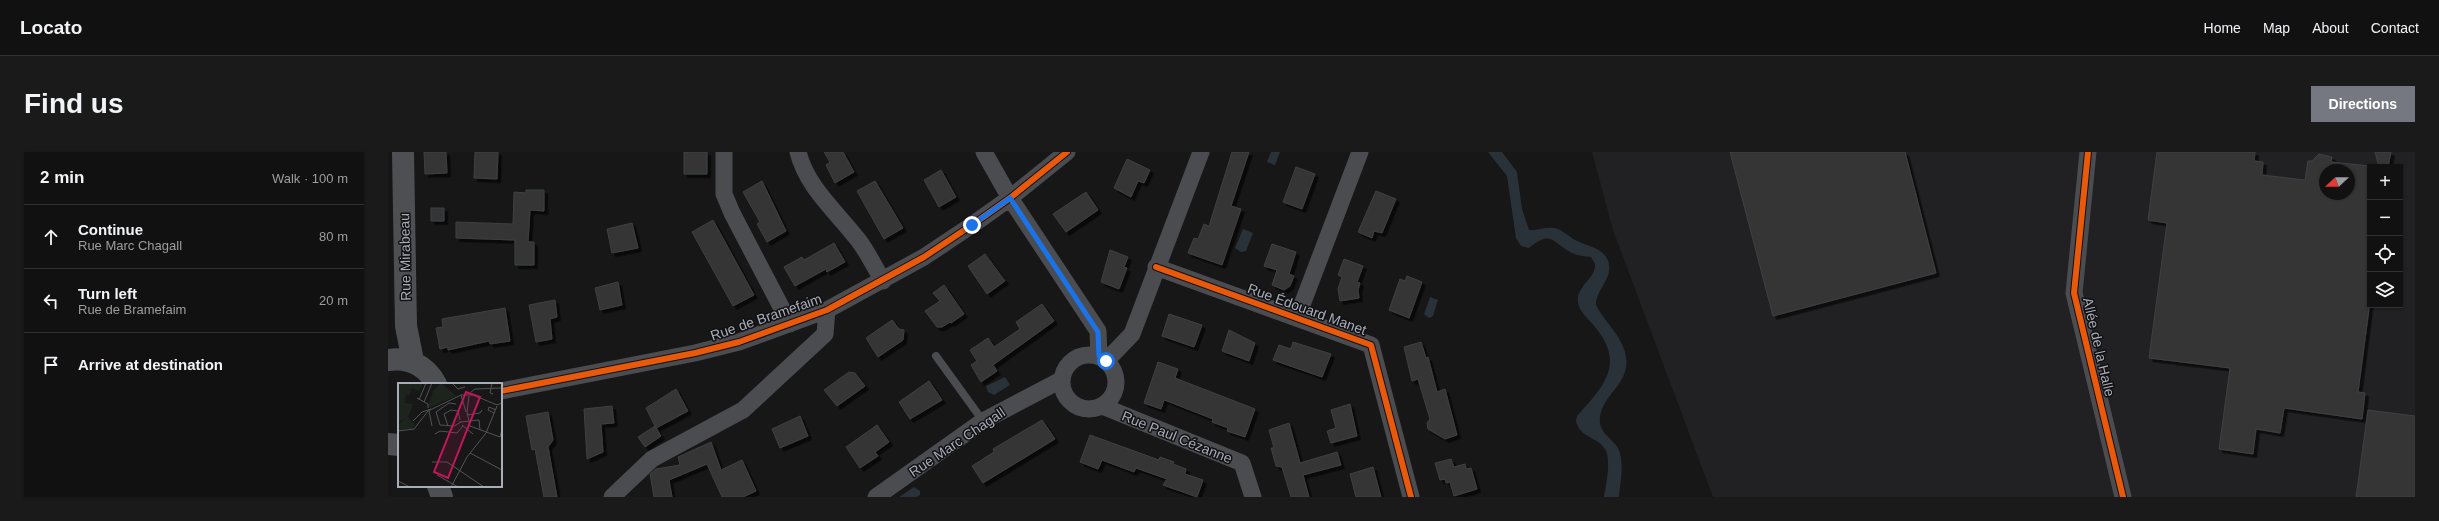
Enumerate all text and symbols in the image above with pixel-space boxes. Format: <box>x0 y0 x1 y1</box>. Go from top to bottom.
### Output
text: Locato <box>20 17 82 38</box>
text: Home <box>2204 20 2241 36</box>
text: Map <box>2263 20 2290 36</box>
text: About <box>2312 20 2349 36</box>
text: Contact <box>2371 20 2419 36</box>
button: Directions <box>2311 86 2415 122</box>
text: Find us <box>24 88 124 119</box>
north arrow <box>2319 164 2355 200</box>
map controls <box>2367 164 2403 308</box>
button: + <box>2367 164 2403 200</box>
text: 2 min <box>40 168 84 187</box>
text: Walk · 100 m <box>272 171 348 186</box>
button: − <box>2367 200 2403 236</box>
street label: Rue Mirabeau <box>396 213 414 301</box>
route end <box>963 216 981 234</box>
text: Continue <box>78 221 143 238</box>
icon: ahead <box>40 226 62 248</box>
text: 80 m <box>319 229 348 244</box>
button: locate <box>2367 236 2403 272</box>
text: Rue Marc Chagall <box>78 238 182 253</box>
button: layers <box>2367 272 2403 308</box>
street label: Rue Édouard Manet <box>1245 280 1369 338</box>
text: Turn left <box>78 285 137 302</box>
icon: left <box>40 290 62 312</box>
street label: Rue de Bramefaim <box>708 290 824 344</box>
text: 20 m <box>319 293 348 308</box>
street label: Allée de la Halle <box>2080 296 2118 398</box>
text: Rue de Bramefaim <box>78 302 186 317</box>
route start <box>1097 352 1115 370</box>
icon: arrive <box>40 354 62 376</box>
text: Arrive at destination <box>78 356 223 373</box>
inset map <box>398 383 502 487</box>
street label: Rue Marc Chagall <box>906 404 1008 480</box>
street label: Rue Paul Cézanne <box>1120 408 1235 467</box>

